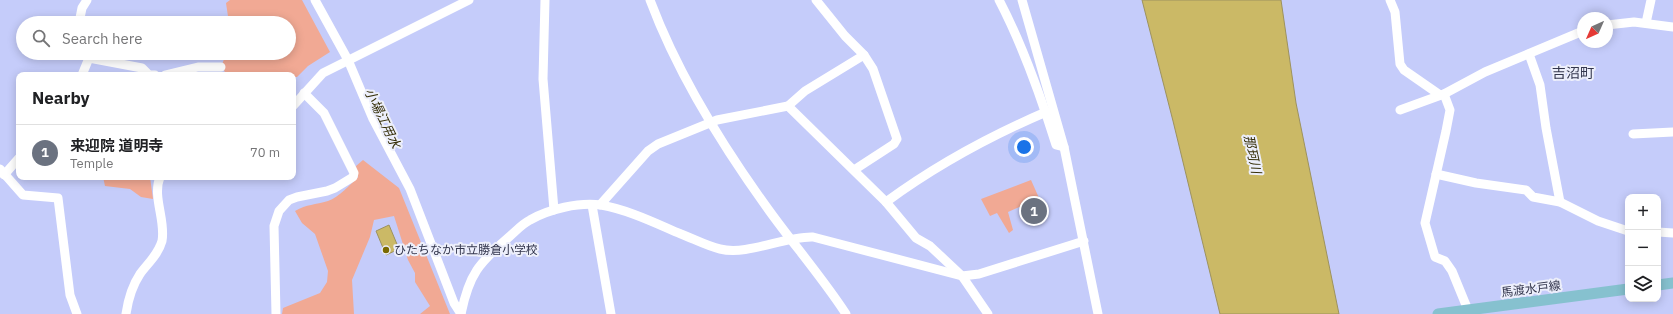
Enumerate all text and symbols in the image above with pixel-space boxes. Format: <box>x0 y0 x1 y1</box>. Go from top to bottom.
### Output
north arrow <box>1577 12 1613 48</box>
search box <box>16 16 296 60</box>
icon: search <box>30 27 52 49</box>
text: Search here <box>62 29 142 48</box>
district label: 吉沼町 <box>1552 64 1594 82</box>
water label: 小場江用水 <box>361 85 405 153</box>
text: Nearby <box>32 87 90 109</box>
water label: 那珂川 <box>1240 133 1265 177</box>
text: 来迎院 道明寺 <box>70 136 164 155</box>
your location <box>1014 137 1034 157</box>
text: 1 <box>41 144 49 161</box>
text: 70 m <box>250 144 280 161</box>
text: Temple <box>70 155 113 172</box>
map controls <box>1625 194 1661 302</box>
button: + <box>1625 194 1661 230</box>
pin: 1 <box>1021 196 1047 226</box>
button: − <box>1625 230 1661 266</box>
place label: ひたちなか市立勝倉小学校 <box>394 242 538 257</box>
marker: ひたちなか市立勝倉小学校 <box>381 245 391 255</box>
button: layers <box>1625 266 1661 302</box>
street label: 馬渡水戸線 <box>1500 277 1562 300</box>

